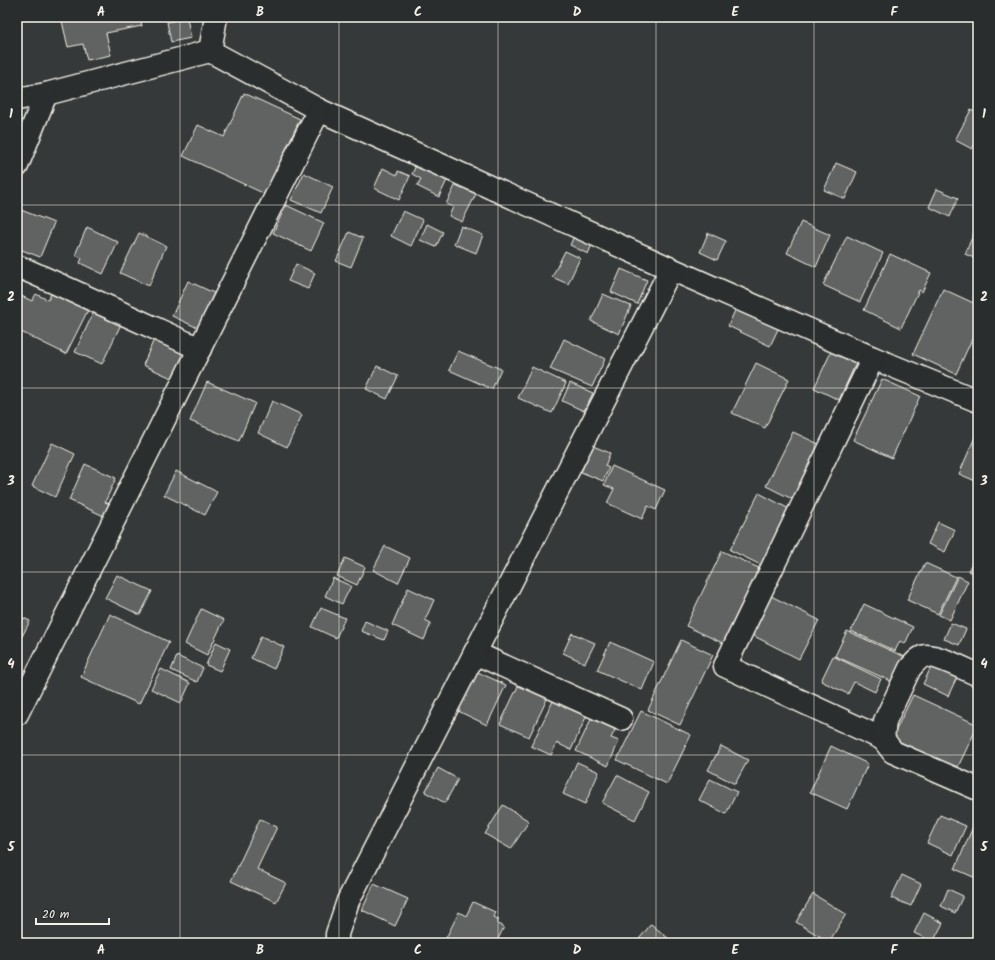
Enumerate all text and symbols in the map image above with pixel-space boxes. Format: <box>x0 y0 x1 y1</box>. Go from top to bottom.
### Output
text: A <box>97 2 105 23</box>
text: B <box>256 2 264 23</box>
text: C <box>414 2 422 23</box>
text: D <box>573 2 582 23</box>
text: E <box>731 2 739 23</box>
text: F <box>890 2 898 23</box>
text: 1 <box>9 104 13 125</box>
text: 1 <box>982 104 986 125</box>
text: 2 <box>7 287 15 308</box>
text: 2 <box>980 287 988 308</box>
text: 3 <box>6 471 15 492</box>
text: 3 <box>979 471 988 492</box>
text: 4 <box>7 654 15 675</box>
text: 4 <box>980 654 988 675</box>
text: 5 <box>7 837 16 858</box>
text: 5 <box>980 837 989 858</box>
scale bar <box>36 900 109 926</box>
text: 20 m <box>42 905 70 924</box>
text: A <box>97 940 105 960</box>
text: B <box>256 940 264 960</box>
text: C <box>414 940 422 960</box>
text: D <box>573 940 582 960</box>
text: E <box>731 940 739 960</box>
text: F <box>890 940 898 960</box>

